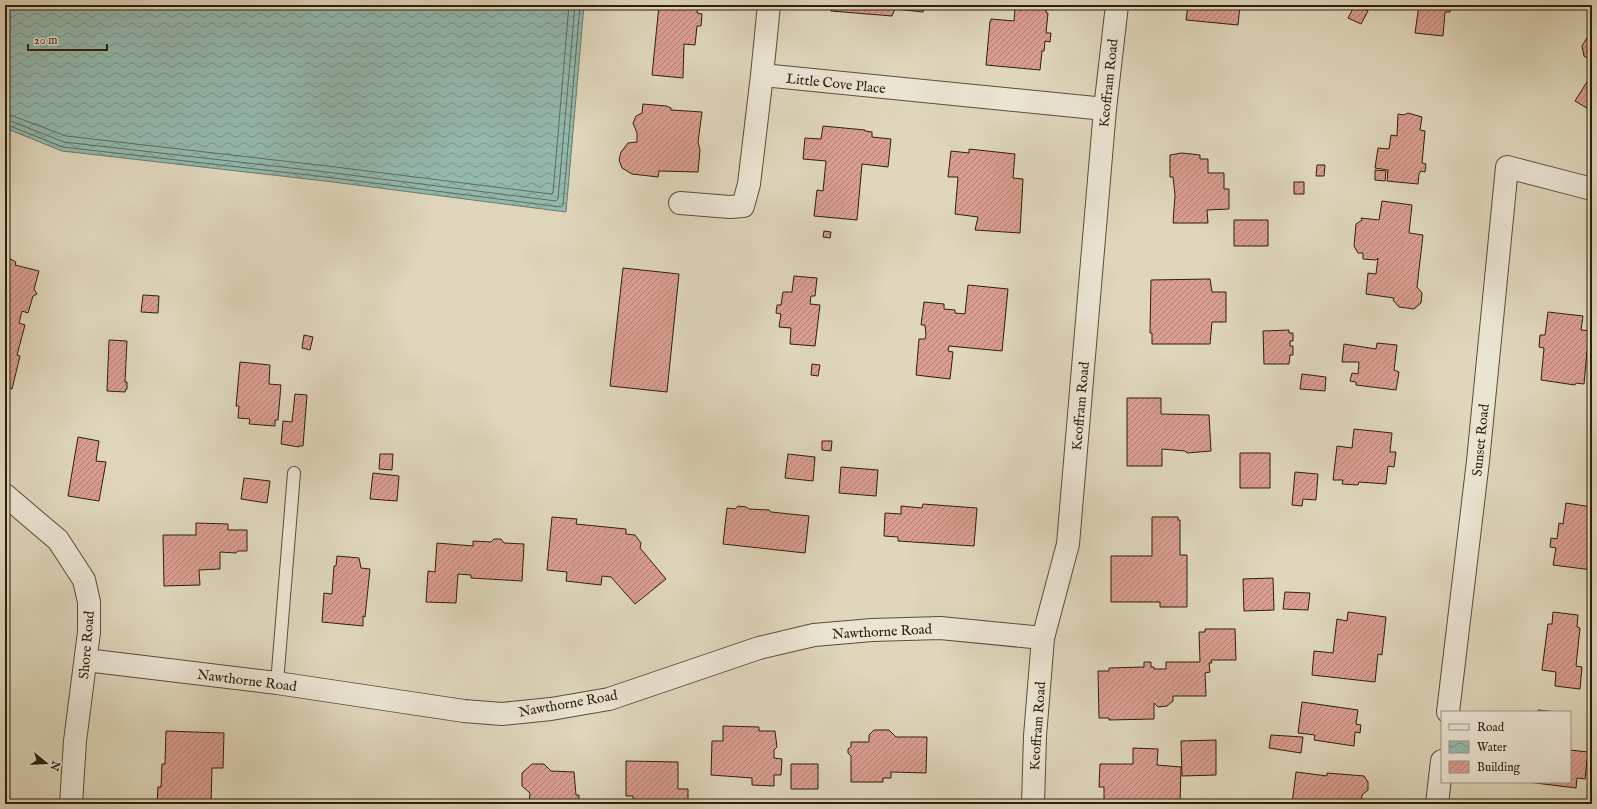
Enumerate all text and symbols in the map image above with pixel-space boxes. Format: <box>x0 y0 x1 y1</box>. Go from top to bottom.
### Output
scale bar <box>28 26 107 52</box>
text: 20 m <box>34 33 57 48</box>
street label: Keoffram Road <box>1095 37 1123 128</box>
street label: Little Cove Place <box>785 70 887 98</box>
street label: Keoffram Road <box>1068 360 1094 451</box>
street label: Sunset Road <box>1468 402 1494 477</box>
street label: Shore Road <box>75 610 99 680</box>
street label: Nawthorne Road <box>832 620 933 644</box>
street label: Nawthorne Road <box>196 666 298 696</box>
street label: Keoffram Road <box>1026 680 1050 771</box>
street label: Nawthorne Road <box>517 686 620 722</box>
legend <box>1441 711 1571 783</box>
text: Road <box>1477 720 1505 735</box>
text: Water <box>1477 740 1508 755</box>
north arrow <box>26 743 66 783</box>
text: N <box>46 758 63 773</box>
text: Building <box>1477 760 1521 775</box>

